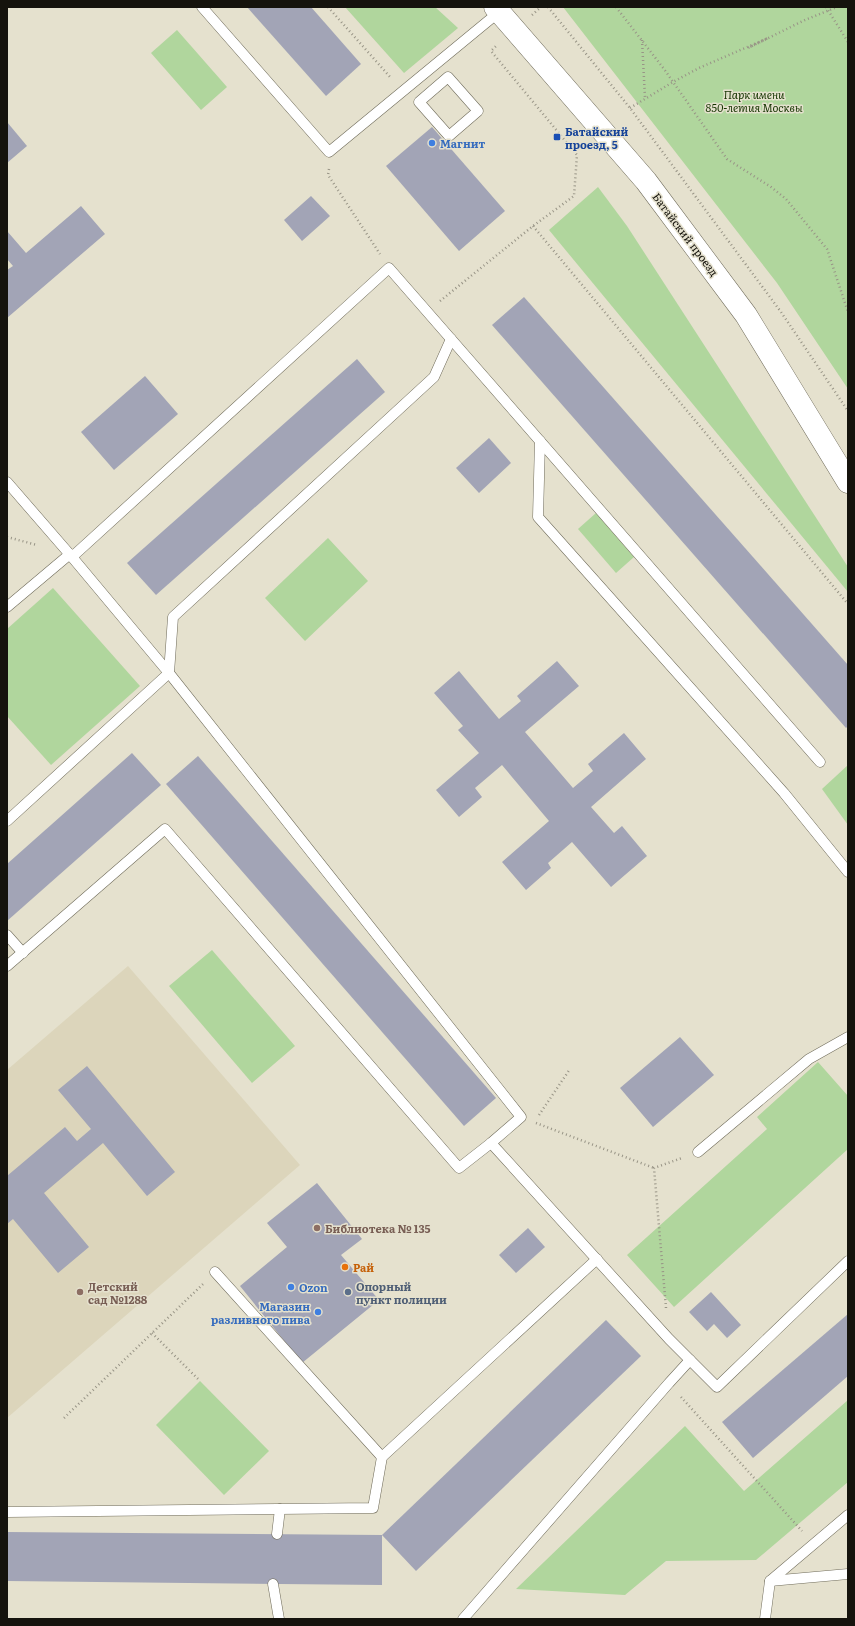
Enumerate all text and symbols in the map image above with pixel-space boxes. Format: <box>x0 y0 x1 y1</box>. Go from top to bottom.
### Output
park label: Парк имени 850-летия Москвы <box>705 86 803 115</box>
place label: Батайский проезд, 5 <box>565 123 629 152</box>
marker: Батайский проезд, 5 <box>552 132 562 142</box>
place label: Магнит <box>440 135 485 151</box>
marker: Магнит <box>427 138 437 148</box>
street label: Батайский проезд <box>649 189 723 279</box>
place label: Библиотека № 135 <box>325 1220 430 1236</box>
marker: Библиотека № 135 <box>312 1223 322 1233</box>
place label: Рай <box>353 1259 374 1275</box>
marker: Рай <box>340 1262 350 1272</box>
place label: Детский сад №1288 <box>88 1278 148 1307</box>
place label: Опорный пункт полиции <box>356 1278 447 1307</box>
place label: Ozon <box>299 1279 328 1295</box>
marker: Ozon <box>286 1282 296 1292</box>
marker: Детский сад №1288 <box>75 1287 85 1297</box>
marker: Опорный пункт полиции <box>343 1287 353 1297</box>
place label: Магазин разливного пива <box>211 1298 311 1327</box>
marker: Магазин разливного пива <box>313 1307 323 1317</box>

